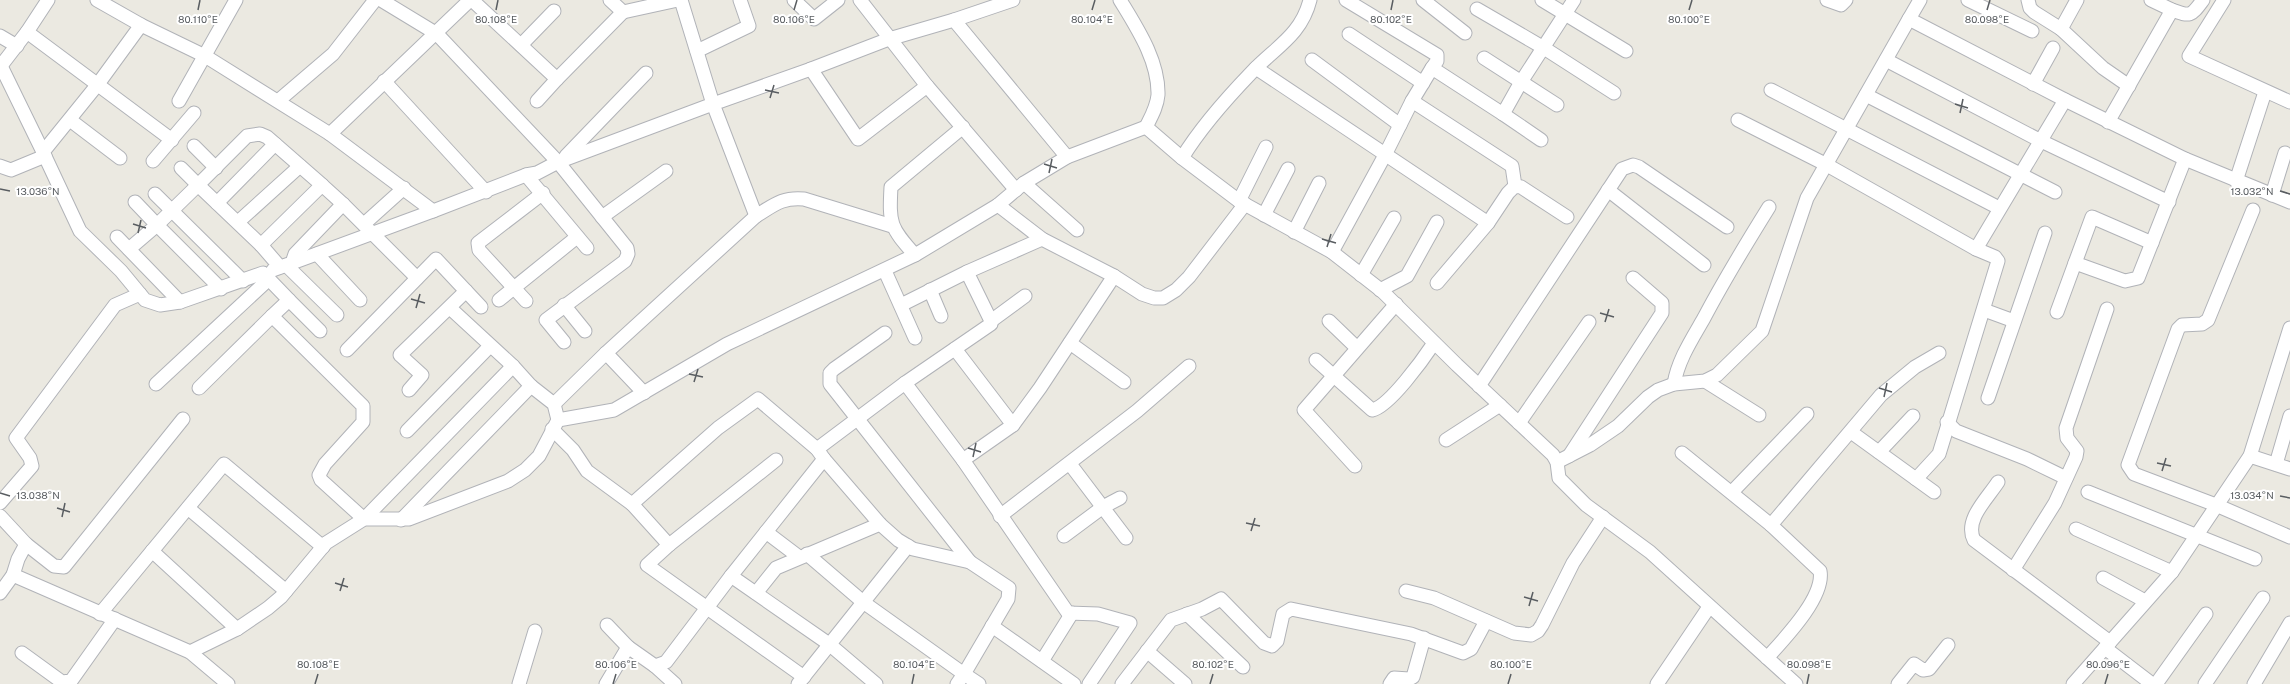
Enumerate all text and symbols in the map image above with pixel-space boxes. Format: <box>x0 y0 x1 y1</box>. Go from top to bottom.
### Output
text: 80.110°E <box>178 13 218 25</box>
text: 80.108°E <box>475 13 517 25</box>
text: 80.106°E <box>773 13 815 25</box>
text: 80.104°E <box>1071 13 1113 25</box>
text: 80.102°E <box>1370 13 1412 25</box>
text: 80.100°E <box>1668 13 1710 25</box>
text: 80.098°E <box>1965 13 2009 25</box>
text: 13.036°N <box>16 185 60 197</box>
text: 13.032°N <box>2230 185 2274 197</box>
text: 13.038°N <box>16 489 60 501</box>
text: 13.034°N <box>2230 489 2274 501</box>
text: 80.108°E <box>297 658 339 670</box>
text: 80.106°E <box>595 658 637 670</box>
text: 80.104°E <box>893 658 935 670</box>
text: 80.102°E <box>1192 658 1234 670</box>
text: 80.100°E <box>1490 658 1532 670</box>
text: 80.098°E <box>1787 658 1831 670</box>
text: 80.096°E <box>2086 658 2130 670</box>

